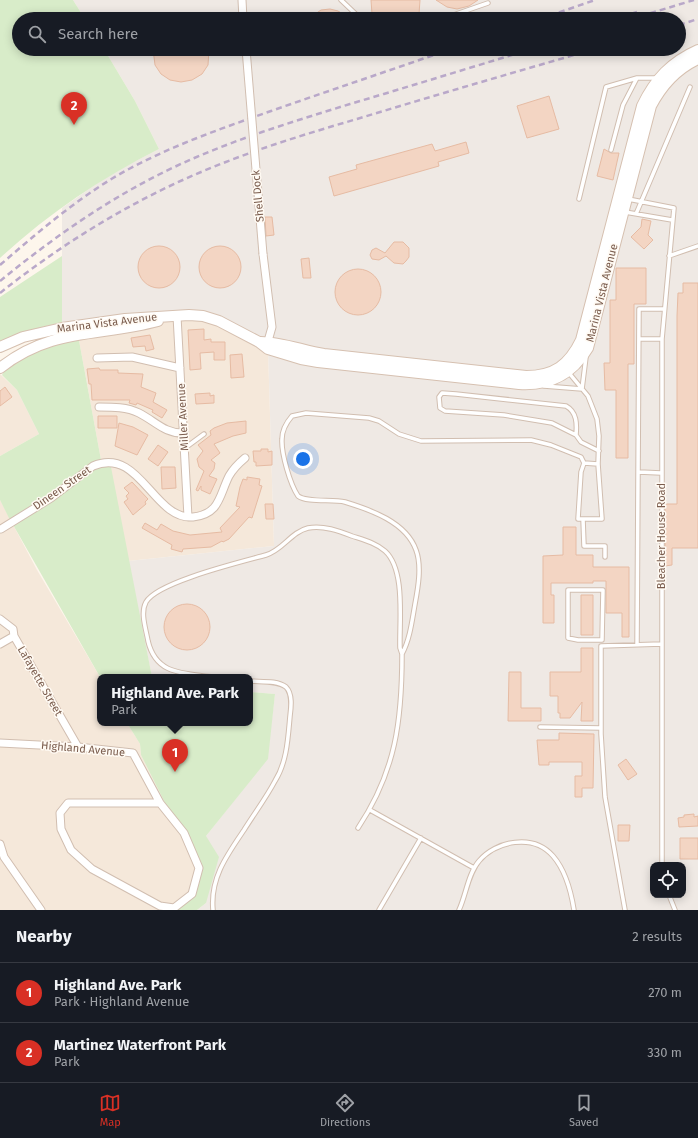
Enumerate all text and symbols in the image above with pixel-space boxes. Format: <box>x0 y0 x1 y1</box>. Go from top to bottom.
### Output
search box <box>12 12 686 56</box>
icon: search <box>26 23 48 45</box>
text: Search here <box>58 25 138 43</box>
pin: 2 <box>61 92 87 125</box>
street label: Shell Dock <box>249 169 267 223</box>
street label: Marina Vista Avenue <box>583 242 621 344</box>
street label: Marina Vista Avenue <box>56 310 158 336</box>
street label: Miller Avenue <box>175 383 191 451</box>
your location <box>293 449 313 469</box>
street label: Dineen Street <box>30 463 94 513</box>
street label: Bleacher House Road <box>655 483 668 589</box>
street label: Lafayette Street <box>15 644 65 718</box>
popup <box>97 674 253 726</box>
text: Highland Ave. Park <box>111 684 239 702</box>
text: Park <box>111 702 137 717</box>
street label: Highland Avenue <box>40 739 126 759</box>
pin: 1 <box>162 739 188 772</box>
map controls <box>650 862 686 898</box>
button: locate <box>650 862 686 898</box>
text: Nearby <box>16 926 71 947</box>
text: 2 results <box>632 929 682 944</box>
text: Highland Ave. Park <box>54 976 181 994</box>
text: 1 <box>26 985 32 1000</box>
text: 270 m <box>648 985 682 1000</box>
text: Park · Highland Avenue <box>54 994 189 1009</box>
text: Martinez Waterfront Park <box>54 1036 226 1054</box>
text: 2 <box>26 1045 32 1060</box>
text: 330 m <box>647 1045 682 1060</box>
text: Park <box>54 1054 80 1069</box>
tab: Map <box>99 1092 121 1129</box>
tab: Directions <box>320 1092 370 1129</box>
tab: Saved <box>569 1092 599 1129</box>

